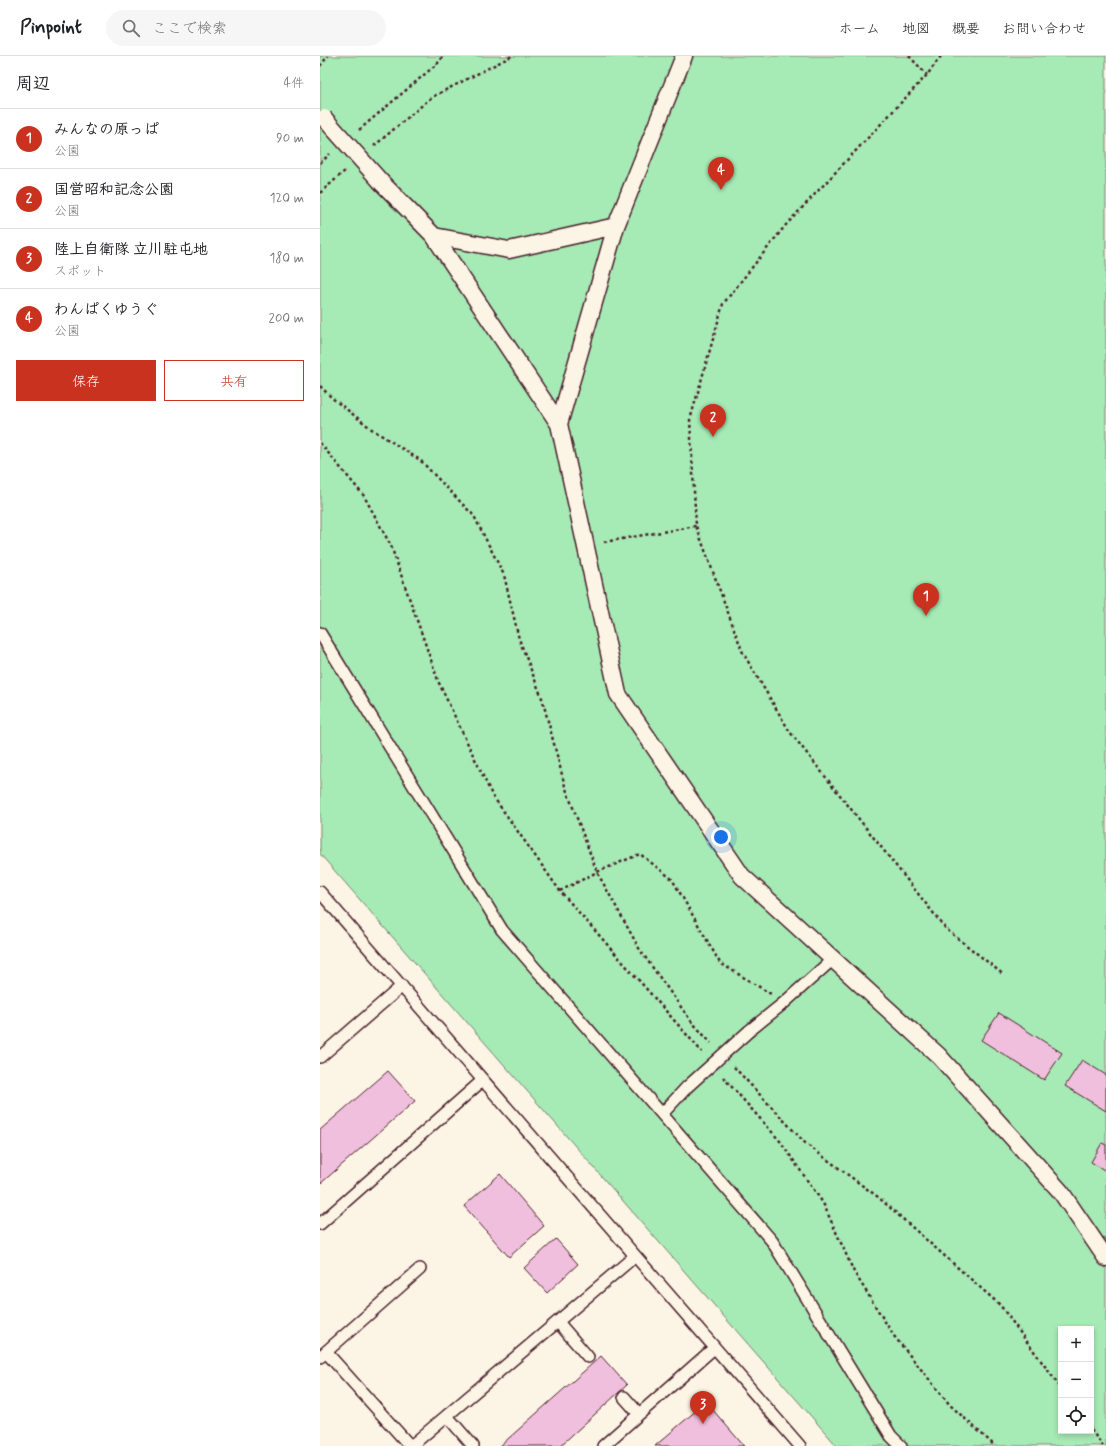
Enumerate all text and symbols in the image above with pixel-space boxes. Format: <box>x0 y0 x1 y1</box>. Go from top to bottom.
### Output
search box <box>106 10 386 46</box>
text: Pinpoint <box>20 15 82 40</box>
icon: search <box>120 17 142 39</box>
text: ここで検索 <box>152 19 227 39</box>
text: ホーム <box>839 20 880 38</box>
text: 地図 <box>902 20 930 38</box>
text: 概要 <box>952 20 980 38</box>
text: お問い合わせ <box>1002 20 1086 38</box>
text: 周辺 <box>16 73 50 95</box>
text: 4件 <box>283 75 304 92</box>
text: みんなの原っぱ <box>54 120 159 140</box>
text: 1 <box>26 130 32 147</box>
text: 90 m <box>276 130 304 147</box>
text: 公園 <box>54 143 80 160</box>
pin: 4 <box>708 157 734 190</box>
text: 国営昭和記念公園 <box>54 180 174 200</box>
text: 2 <box>26 190 32 207</box>
text: 120 m <box>270 190 304 207</box>
text: 公園 <box>54 203 80 220</box>
text: 陸上自衛隊 立川駐屯地 <box>54 240 208 260</box>
text: 3 <box>26 250 32 267</box>
text: 180 m <box>269 250 304 267</box>
text: スポット <box>54 263 106 280</box>
text: わんぱくゆうぐ <box>54 300 158 320</box>
text: 4 <box>25 310 33 327</box>
text: 200 m <box>269 310 304 327</box>
text: 公園 <box>54 323 80 340</box>
button: 保存 <box>16 360 156 401</box>
button: 共有 <box>164 360 304 401</box>
pin: 2 <box>700 404 726 437</box>
pin: 1 <box>913 583 939 616</box>
your location <box>711 827 731 847</box>
map controls <box>1058 1326 1094 1434</box>
button: + <box>1058 1326 1094 1362</box>
button: − <box>1058 1362 1094 1398</box>
pin: 3 <box>690 1391 716 1424</box>
button: locate <box>1058 1398 1094 1434</box>

